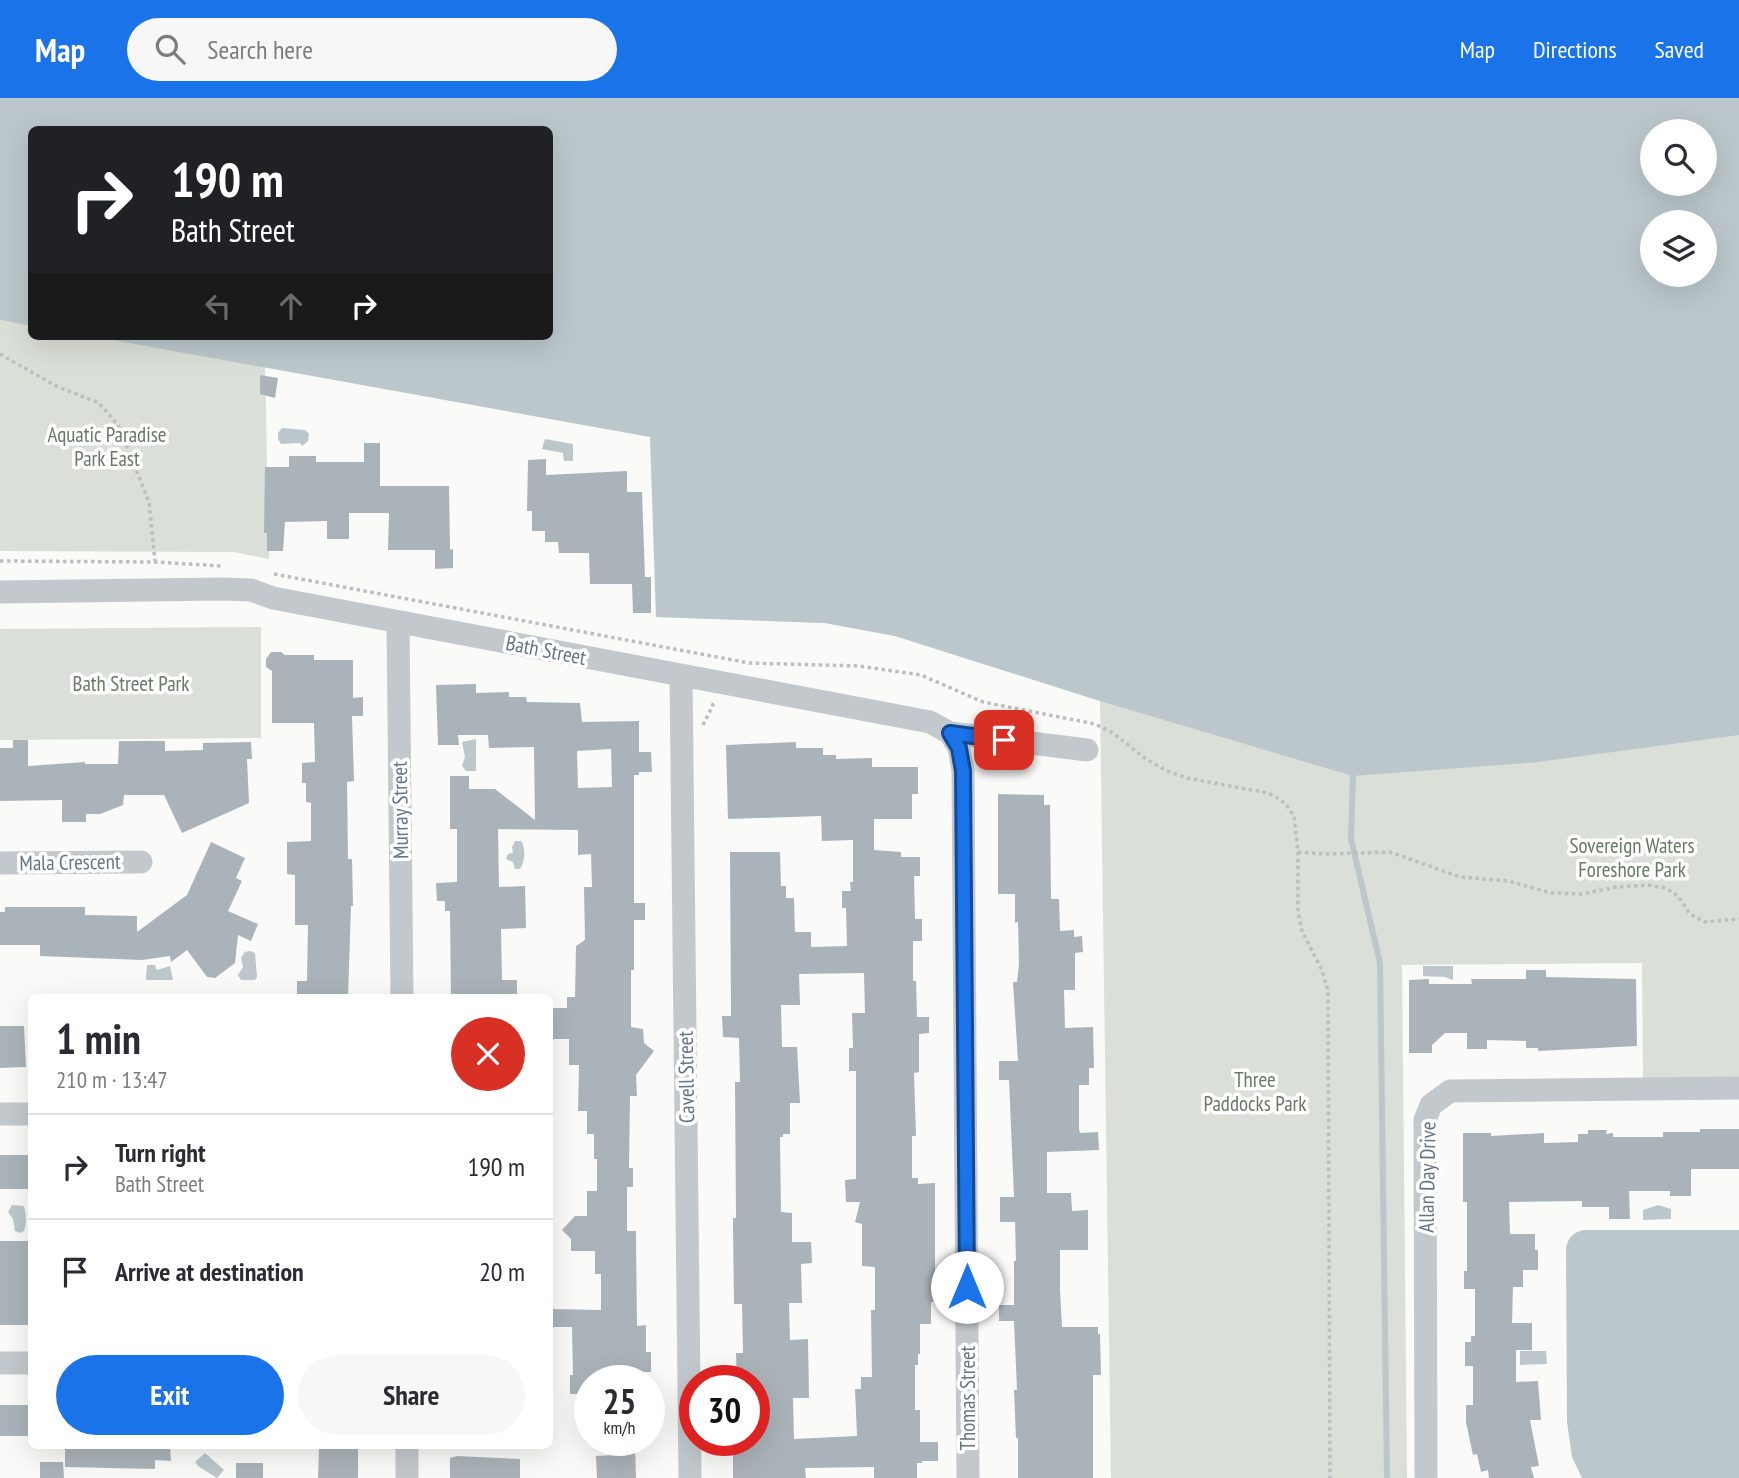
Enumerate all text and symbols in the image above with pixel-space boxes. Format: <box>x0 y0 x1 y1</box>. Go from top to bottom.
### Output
search box <box>127 18 617 81</box>
text: Map <box>35 28 85 71</box>
icon: search <box>151 30 189 68</box>
text: Search here <box>207 33 313 66</box>
text: Map <box>1460 34 1495 65</box>
text: Directions <box>1533 34 1617 65</box>
text: Saved <box>1655 34 1704 65</box>
map controls <box>1640 119 1717 287</box>
button: search <box>1640 119 1717 196</box>
text: 190 m <box>171 147 284 211</box>
icon: right <box>56 154 147 245</box>
text: Bath Street <box>171 209 295 251</box>
button: layers <box>1640 210 1717 287</box>
icon: left <box>199 287 237 325</box>
icon: ahead <box>272 287 310 325</box>
icon: right <box>345 287 383 325</box>
park label: Aquatic Paradise Park East <box>47 421 167 472</box>
street label: Bath Street <box>504 629 589 671</box>
park label: Bath Street Park <box>73 670 189 697</box>
pin <box>974 710 1034 770</box>
icon: arrive <box>985 721 1023 759</box>
street label: Murray Street <box>386 761 414 859</box>
park label: Sovereign Waters Foreshore Park <box>1570 832 1695 883</box>
street label: Mala Crescent <box>19 848 121 876</box>
text: 1 min <box>56 1011 141 1066</box>
button: close <box>451 1017 525 1091</box>
street label: Cavell Street <box>672 1030 700 1123</box>
text: 210 m · 13:47 <box>56 1065 168 1094</box>
park label: Three Paddocks Park <box>1204 1066 1306 1117</box>
street label: Allan Day Drive <box>1413 1121 1441 1233</box>
text: Turn right <box>115 1136 206 1169</box>
icon: right <box>56 1148 94 1186</box>
text: 190 m <box>467 1150 525 1183</box>
text: Bath Street <box>115 1169 204 1198</box>
position arrow <box>930 1250 1004 1324</box>
icon: arrive <box>56 1253 94 1291</box>
text: Arrive at destination <box>115 1255 304 1288</box>
text: 20 m <box>479 1255 525 1288</box>
street label: Thomas Street <box>954 1345 981 1450</box>
button: Exit <box>56 1355 284 1435</box>
button: Share <box>298 1355 525 1435</box>
speed limit sign: 30 <box>679 1365 770 1456</box>
text: 25 <box>603 1378 636 1424</box>
text: km/h <box>604 1416 635 1439</box>

